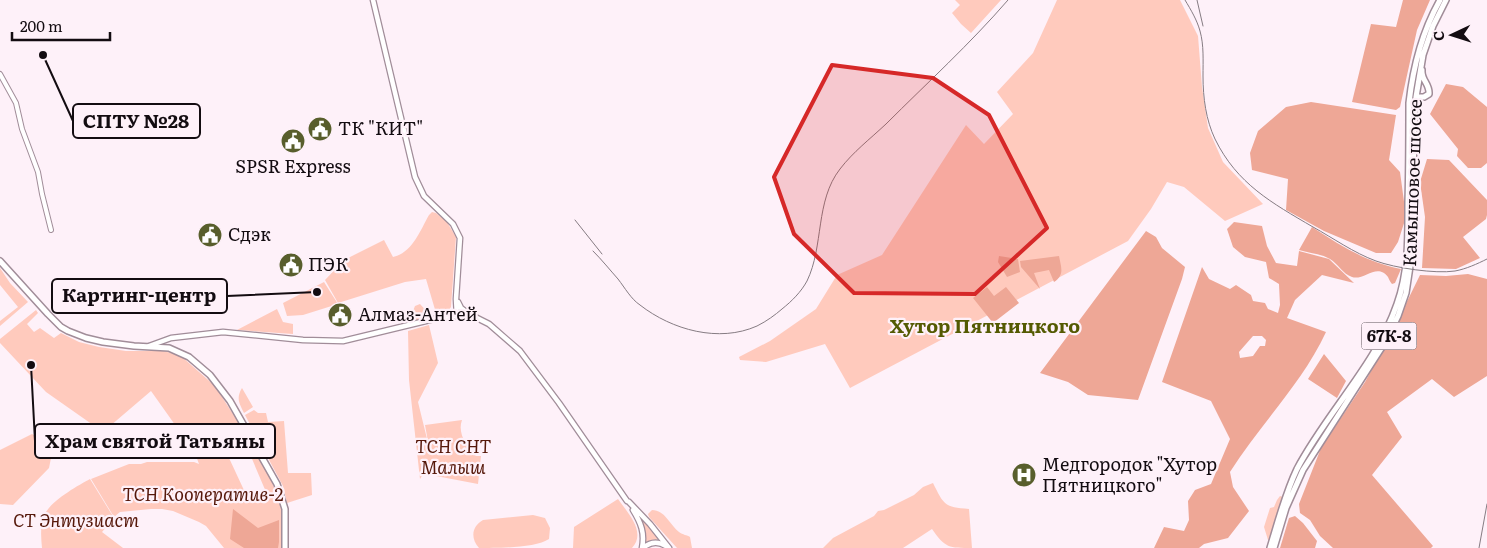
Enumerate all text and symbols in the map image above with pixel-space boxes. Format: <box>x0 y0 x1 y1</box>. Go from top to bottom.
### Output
scale bar <box>12 10 110 42</box>
north arrow <box>1427 10 1477 60</box>
text: 200 m <box>20 14 63 37</box>
text: С <box>1428 30 1448 42</box>
street label: Камышовое шоссе <box>1395 99 1428 267</box>
callout: СПТУ №28 <box>73 104 200 138</box>
text: СПТУ №28 <box>83 106 189 134</box>
place label: ТК "КИТ" <box>338 114 423 141</box>
public building icon: ТК "КИТ" <box>307 116 333 142</box>
public building icon: SPSR Express <box>280 128 306 154</box>
place label: SPSR Express <box>235 152 351 179</box>
place label: Сдэк <box>228 220 271 247</box>
public building icon: Сдэк <box>197 222 223 248</box>
place label: ПЭК <box>308 250 348 277</box>
public building icon: ПЭК <box>278 252 304 278</box>
callout: Картинг-центр <box>52 279 227 313</box>
text: Картинг-центр <box>62 280 216 308</box>
place label: Алмаз-Антей <box>358 300 478 327</box>
public building icon: Алмаз-Антей <box>327 302 353 328</box>
district label: Хутор Пятницкого <box>890 311 1080 339</box>
road number: 67К-8 <box>1362 322 1416 350</box>
callout: Храм святой Татьяны <box>35 424 275 458</box>
text: Храм святой Татьяны <box>45 426 265 454</box>
park label: ТСН СНТ Малыш <box>415 432 491 480</box>
place label: Медгородок "Хутор Пятницкого" <box>1042 450 1217 498</box>
hospital icon: Медгородок "Хутор Пятницкого" <box>1011 462 1037 488</box>
park label: ТСН Кооператив-2 <box>122 480 284 507</box>
park label: СТ Энтузиаст <box>13 506 139 533</box>

